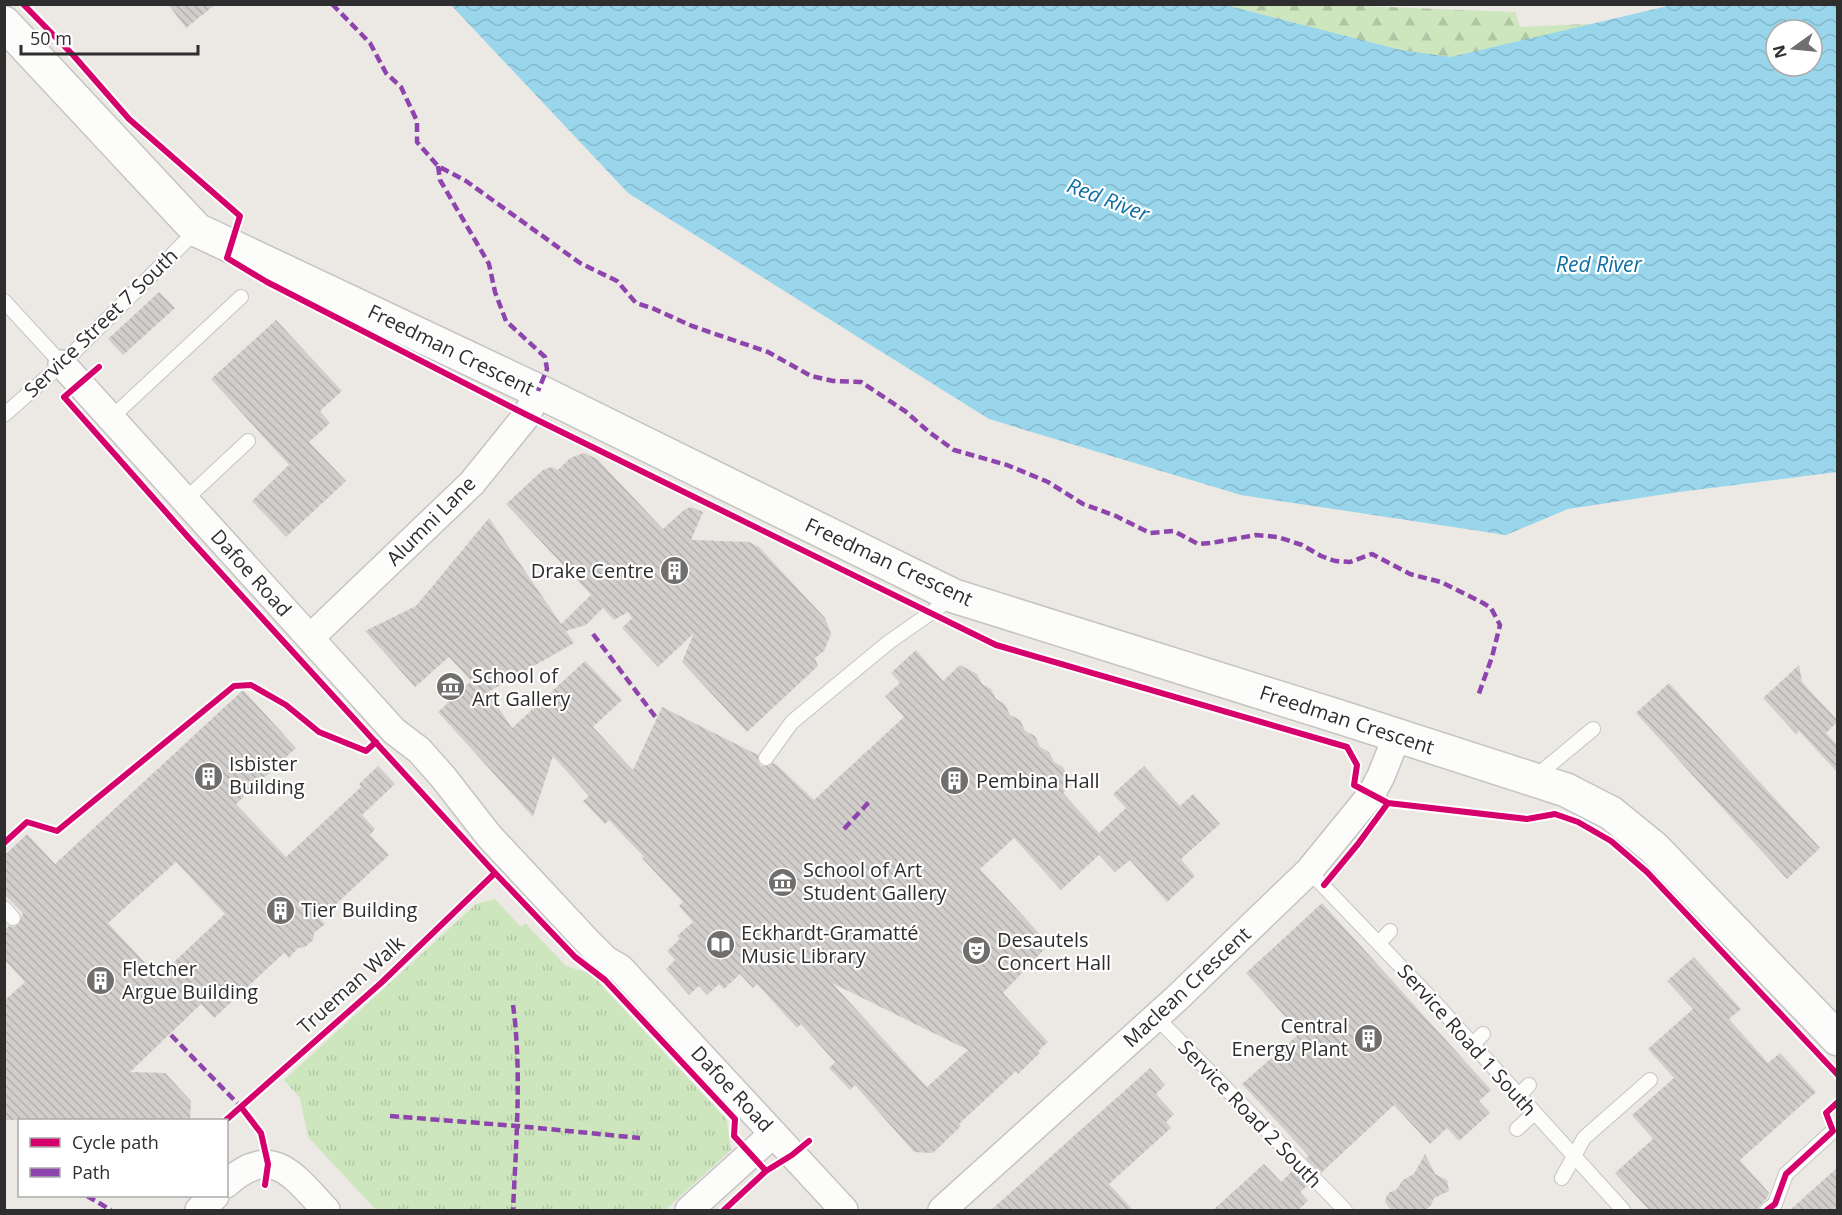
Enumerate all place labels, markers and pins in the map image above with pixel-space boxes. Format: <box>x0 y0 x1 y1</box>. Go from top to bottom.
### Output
building icon: Drake Centre <box>659 555 691 587</box>
place label: Drake Centre <box>531 557 654 584</box>
place label: School of Art Gallery <box>472 662 571 712</box>
museum icon: School of Art Gallery <box>435 671 467 703</box>
place label: Isbister Building <box>229 750 305 800</box>
building icon: Isbister Building <box>192 760 224 792</box>
building icon: Pembina Hall <box>939 765 971 797</box>
place label: Pembina Hall <box>976 767 1100 794</box>
place label: School of Art Student Gallery <box>803 856 948 906</box>
museum icon: School of Art Student Gallery <box>766 866 798 898</box>
building icon: Tier Building <box>264 894 296 926</box>
place label: Tier Building <box>301 896 417 923</box>
place label: Eckhardt-Gramatté Music Library <box>741 919 919 969</box>
place label: Desautels Concert Hall <box>997 926 1111 976</box>
library icon: Eckhardt-Gramatté Music Library <box>704 928 736 960</box>
theatre icon: Desautels Concert Hall <box>960 935 992 967</box>
place label: Fletcher Argue Building <box>122 955 258 1005</box>
building icon: Fletcher Argue Building <box>85 964 117 996</box>
place label: Central Energy Plant <box>1232 1012 1348 1062</box>
building icon: Central Energy Plant <box>1353 1022 1385 1054</box>

